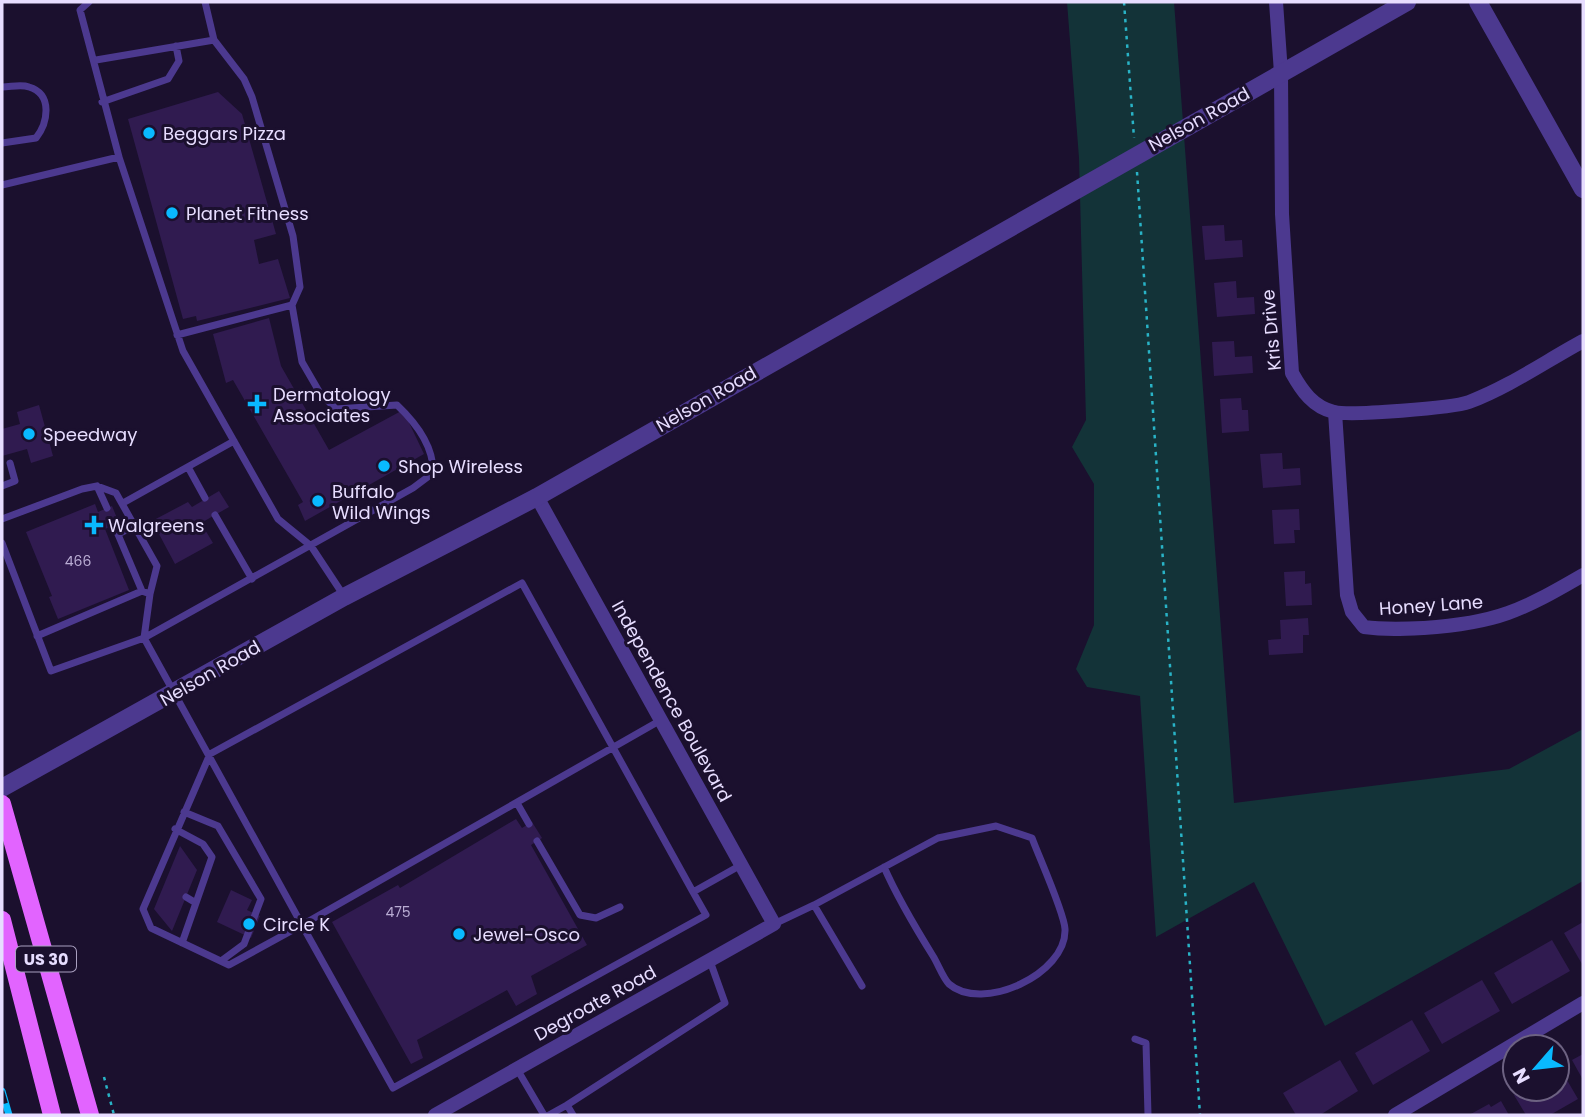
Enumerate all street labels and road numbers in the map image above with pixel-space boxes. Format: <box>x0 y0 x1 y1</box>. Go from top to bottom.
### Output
street label: Nelson Road <box>1144 81 1254 157</box>
street label: Kris Drive <box>1255 288 1287 372</box>
street label: Nelson Road <box>651 360 761 438</box>
street label: Honey Lane <box>1378 589 1484 621</box>
street label: Independence Boulevard <box>606 596 738 806</box>
street label: Nelson Road <box>155 634 265 712</box>
road number: US 30 <box>16 946 76 972</box>
street label: Degroate Road <box>530 959 660 1047</box>

